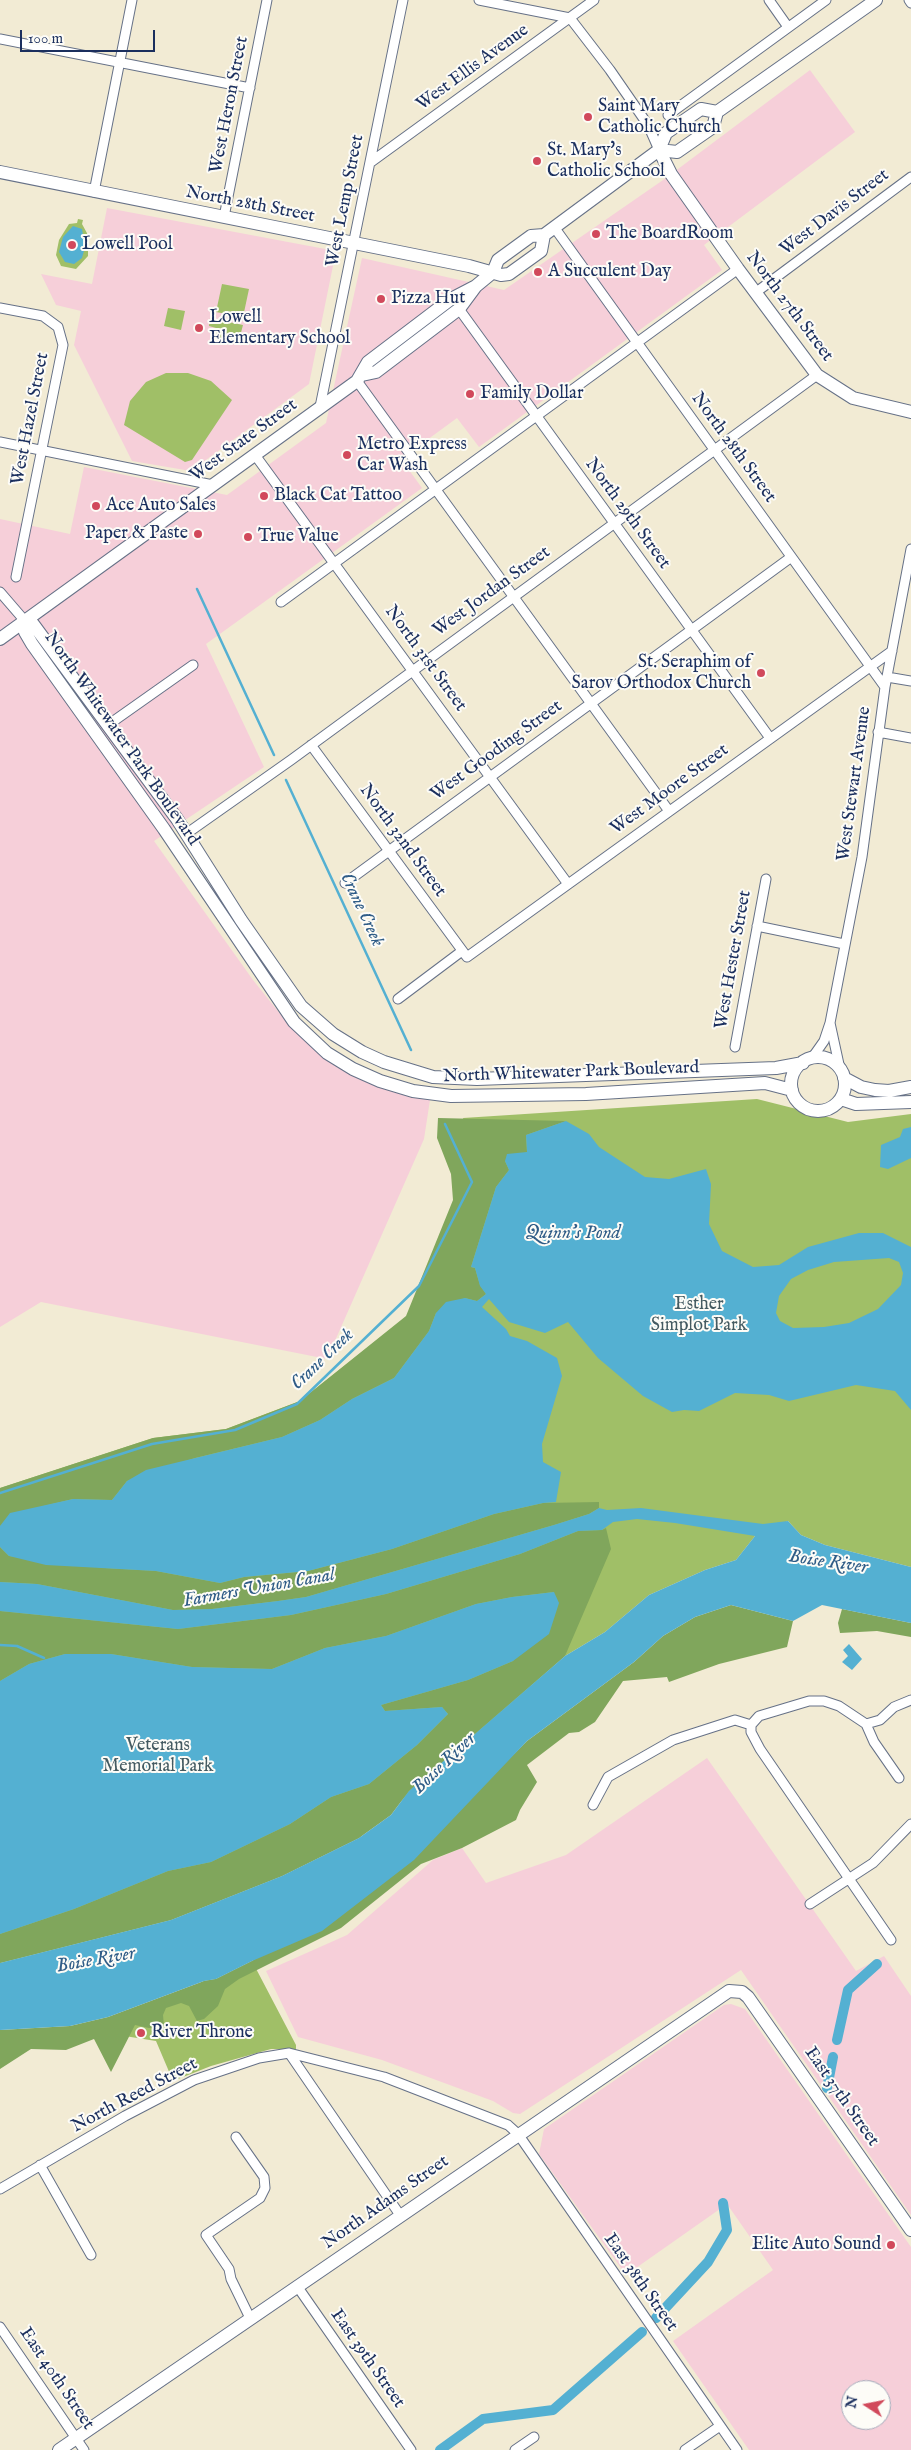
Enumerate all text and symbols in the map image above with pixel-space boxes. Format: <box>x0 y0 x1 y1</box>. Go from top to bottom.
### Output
scale bar <box>22 20 158 52</box>
street label: West Ellis Avenue <box>413 20 533 116</box>
text: 100 m <box>28 29 63 48</box>
street label: West Heron Street <box>206 35 254 175</box>
place label: Saint Mary Catholic Church <box>598 96 721 138</box>
marker: Saint Mary Catholic Church <box>582 111 594 123</box>
street label: West Lemp Street <box>323 133 369 269</box>
place label: St. Mary's Catholic School <box>547 140 665 182</box>
marker: St. Mary's Catholic School <box>531 155 543 167</box>
street label: West Davis Street <box>776 165 894 261</box>
street label: North 28th Street <box>184 182 316 228</box>
place label: The BoardRoom <box>606 223 733 245</box>
marker: The BoardRoom <box>590 228 602 240</box>
place label: Lowell Pool <box>82 234 173 256</box>
marker: Lowell Pool <box>66 239 78 251</box>
street label: North 27th Street <box>741 248 837 366</box>
place label: A Succulent Day <box>548 261 671 283</box>
marker: A Succulent Day <box>532 266 544 278</box>
place label: Pizza Hut <box>391 288 465 310</box>
marker: Pizza Hut <box>375 293 387 305</box>
place label: Lowell Elementary School <box>209 307 350 350</box>
marker: Lowell Elementary School <box>193 322 205 334</box>
street label: West Hazel Street <box>8 351 54 487</box>
place label: Family Dollar <box>480 383 583 405</box>
marker: Family Dollar <box>464 388 476 400</box>
street label: North 28th Street <box>686 389 780 507</box>
street label: West State Street <box>186 395 302 487</box>
place label: Metro Express Car Wash <box>357 434 467 476</box>
marker: Metro Express Car Wash <box>341 449 353 461</box>
street label: North 29th Street <box>580 454 674 574</box>
place label: Black Cat Tattoo <box>274 485 402 507</box>
marker: Black Cat Tattoo <box>258 490 270 502</box>
place label: Ace Auto Sales <box>106 495 216 517</box>
marker: Ace Auto Sales <box>90 500 102 512</box>
place label: Paper & Paste <box>85 523 188 545</box>
place label: True Value <box>258 526 339 548</box>
marker: Paper & Paste <box>192 528 204 540</box>
marker: True Value <box>242 531 254 543</box>
street label: West Jordan Street <box>429 542 555 642</box>
street label: North 31st Street <box>379 602 471 716</box>
street label: North Whitewater Park Boulevard <box>39 628 203 850</box>
place label: St. Seraphim of Sarov Orthodox Church <box>572 652 751 694</box>
marker: St. Seraphim of Sarov Orthodox Church <box>755 667 767 679</box>
street label: West Gooding Street <box>427 696 567 806</box>
street label: West Stewart Avenue <box>833 705 877 863</box>
street label: West Moore Street <box>607 740 733 840</box>
street label: North 32nd Street <box>354 780 450 902</box>
water label: Crane Creek <box>334 869 388 951</box>
street label: West Hester Street <box>711 889 757 1031</box>
street label: North Whitewater Park Boulevard <box>443 1058 699 1088</box>
water label: Quinn's Pond <box>526 1223 620 1245</box>
park label: Esther Simplot Park <box>651 1294 747 1336</box>
water label: Crane Creek <box>287 1324 359 1396</box>
water label: Boise River <box>787 1546 869 1580</box>
water label: Farmers Union Canal <box>181 1564 337 1614</box>
water label: Boise River <box>408 1728 482 1800</box>
park label: Veterans Memorial Park <box>103 1735 213 1778</box>
water label: Boise River <box>55 1943 137 1979</box>
place label: River Throne <box>151 2022 253 2044</box>
marker: River Throne <box>135 2027 147 2039</box>
street label: East 37th Street <box>799 2043 883 2151</box>
street label: North Reed Street <box>68 2054 202 2138</box>
street label: North Adams Street <box>319 2151 453 2255</box>
street label: East 38th Street <box>598 2230 682 2336</box>
place label: Elite Auto Sound <box>752 2234 881 2256</box>
marker: Elite Auto Sound <box>885 2239 897 2251</box>
street label: East 39th Street <box>325 2305 409 2413</box>
street label: East 40th Street <box>14 2324 98 2434</box>
north arrow <box>841 2380 891 2430</box>
text: N <box>842 2395 862 2410</box>

